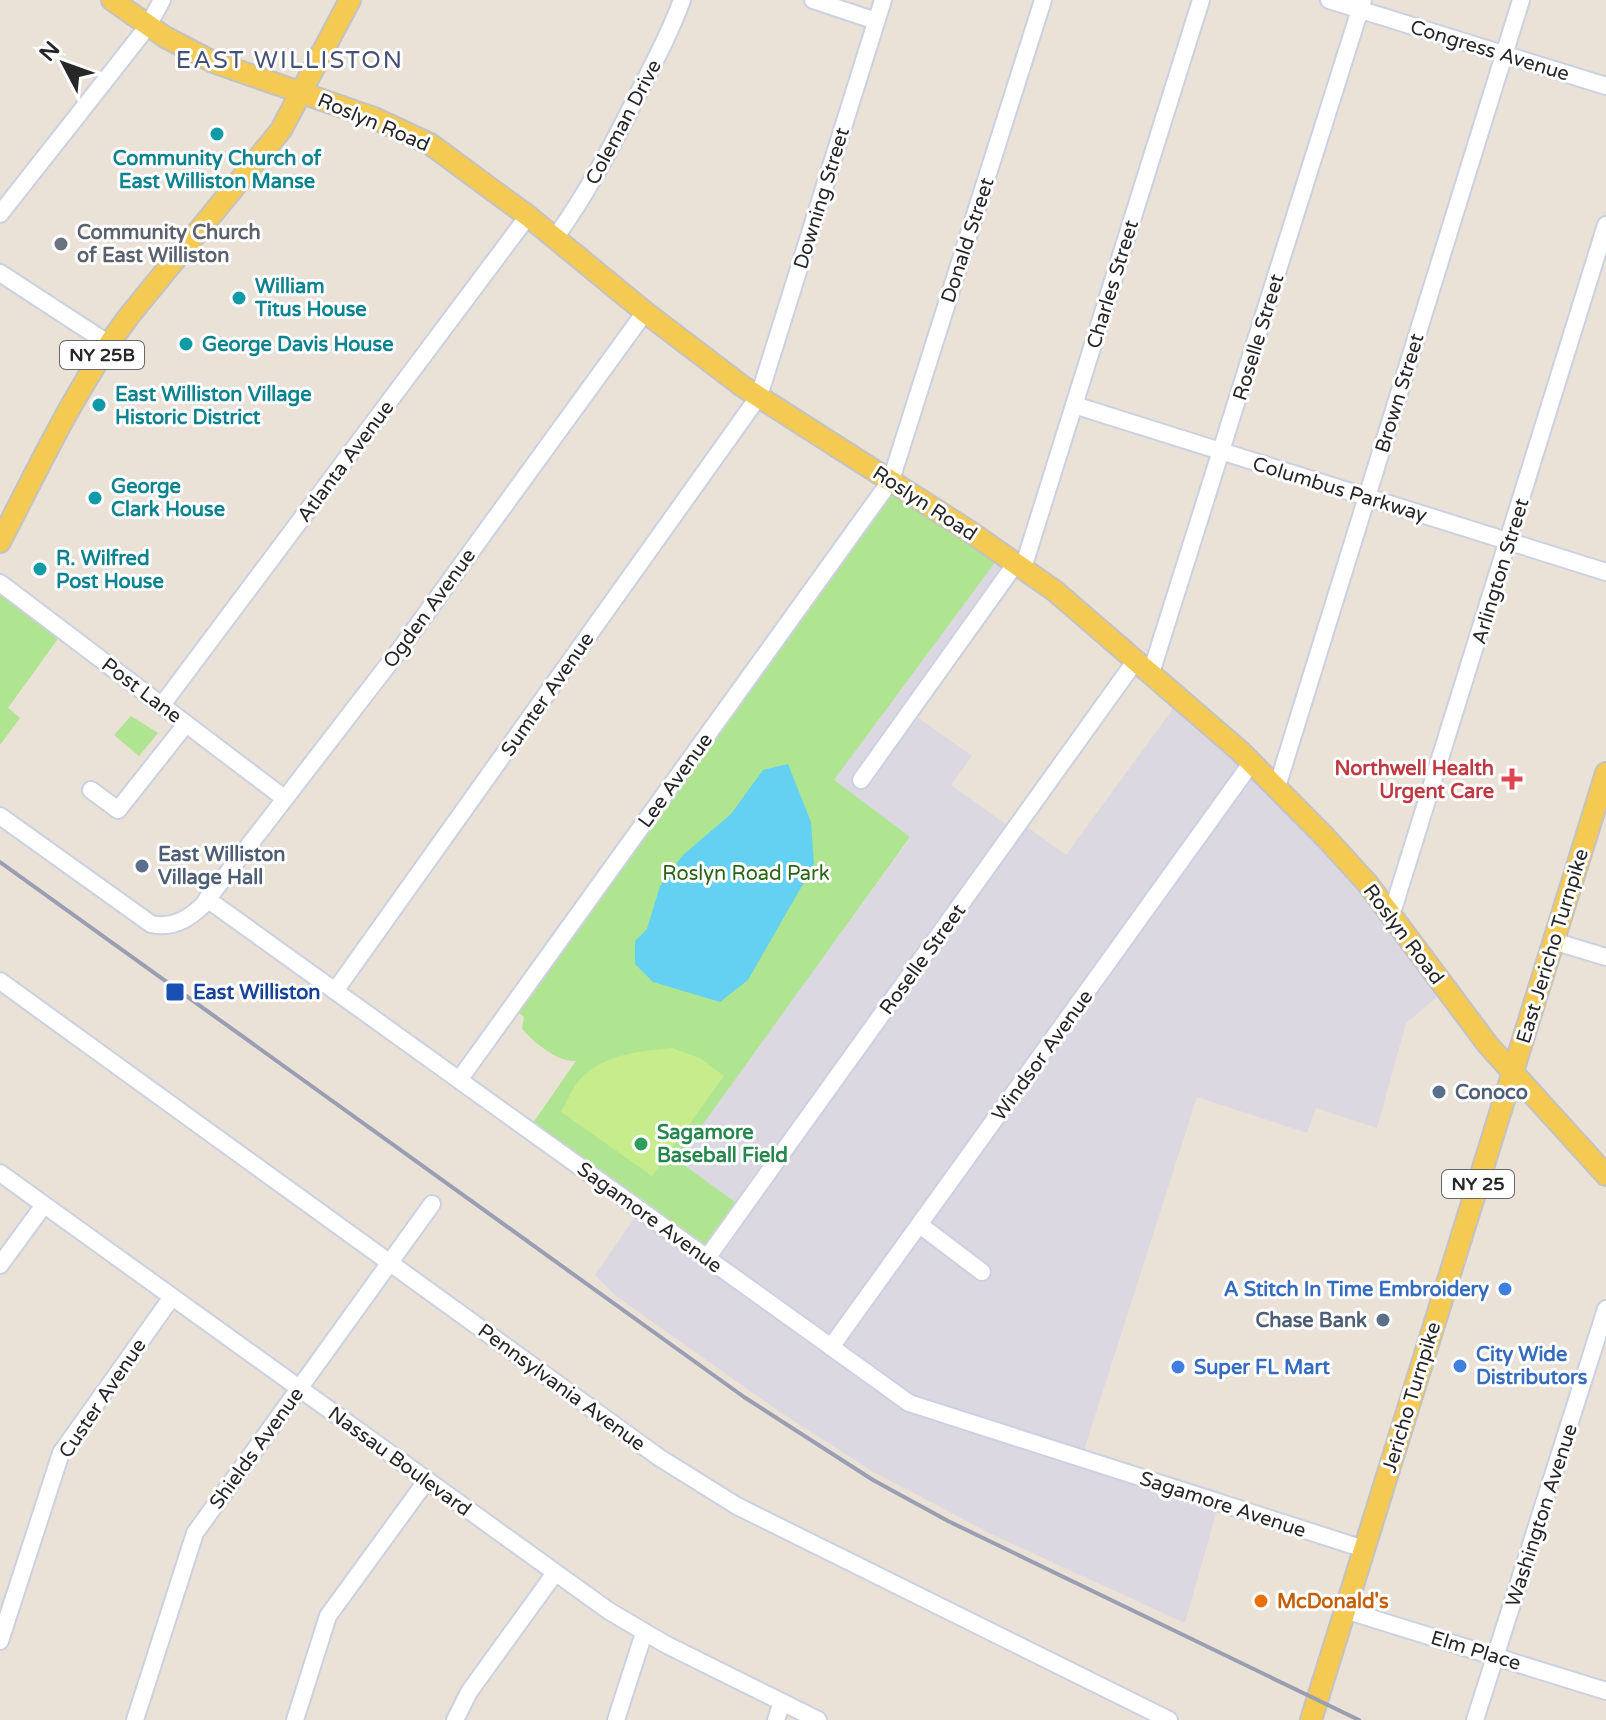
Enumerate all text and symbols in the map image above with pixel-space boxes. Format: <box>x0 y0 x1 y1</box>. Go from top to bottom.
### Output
street label: Congress Avenue <box>1407 15 1572 87</box>
north arrow <box>24 24 104 104</box>
text: N <box>34 36 65 67</box>
district label: EAST WILLISTON <box>176 46 404 75</box>
street label: Coleman Drive <box>581 56 667 189</box>
street label: Roslyn Road <box>314 89 433 157</box>
street label: Downing Street <box>789 124 855 272</box>
marker: Community Church of East Williston Manse <box>208 125 226 143</box>
place label: Community Church of East Williston Manse <box>113 147 322 194</box>
street label: Donald Street <box>936 174 1000 306</box>
street label: Charles Street <box>1082 217 1144 352</box>
place label: Community Church of East Williston <box>77 221 261 268</box>
marker: Community Church of East Williston <box>52 235 70 253</box>
street label: Roselle Street <box>1228 271 1290 403</box>
place label: William Titus House <box>254 275 367 322</box>
marker: William Titus House <box>230 289 248 307</box>
street label: Brown Street <box>1370 330 1430 456</box>
place label: George Davis House <box>202 333 393 357</box>
marker: George Davis House <box>177 335 195 353</box>
road number: NY 25B <box>60 341 144 369</box>
place label: East Williston Village Historic District <box>115 383 312 430</box>
marker: East Williston Village Historic District <box>90 396 108 414</box>
street label: Atlanta Avenue <box>292 396 399 527</box>
street label: Columbus Parkway <box>1250 452 1430 528</box>
street label: Roslyn Road <box>868 461 981 546</box>
place label: George Clark House <box>111 475 225 522</box>
marker: George Clark House <box>86 489 104 507</box>
street label: Arlington Street <box>1467 495 1535 647</box>
street label: Ogden Avenue <box>379 544 481 673</box>
place label: R. Wilfred Post House <box>56 547 164 594</box>
marker: R. Wilfred Post House <box>31 560 49 578</box>
street label: Sumter Avenue <box>496 628 599 761</box>
street label: Post Lane <box>97 653 186 729</box>
street label: Lee Avenue <box>633 729 718 833</box>
place label: Northwell Health Urgent Care <box>1334 757 1494 804</box>
marker: Northwell Health Urgent Care <box>1501 768 1523 790</box>
place label: East Williston Village Hall <box>158 843 286 890</box>
street label: East Jericho Turnpike <box>1512 846 1594 1047</box>
marker: East Williston Village Hall <box>133 857 151 875</box>
park label: Roslyn Road Park <box>662 862 830 886</box>
street label: Roslyn Road <box>1358 880 1449 989</box>
street label: Roselle Street <box>875 899 971 1020</box>
marker: East Williston <box>164 981 186 1003</box>
place label: East Williston <box>193 981 321 1005</box>
street label: Windsor Avenue <box>987 985 1098 1126</box>
place label: Conoco <box>1455 1081 1528 1105</box>
marker: Conoco <box>1430 1083 1448 1101</box>
place label: Sagamore Baseball Field <box>657 1121 788 1168</box>
marker: Sagamore Baseball Field <box>632 1135 650 1153</box>
street label: Sagamore Avenue <box>572 1157 727 1278</box>
road number: NY 25 <box>1442 1170 1514 1198</box>
place label: A Stitch In Time Embroidery <box>1224 1278 1489 1302</box>
marker: A Stitch In Time Embroidery <box>1496 1280 1514 1298</box>
place label: Chase Bank <box>1255 1309 1367 1333</box>
marker: Chase Bank <box>1374 1311 1392 1329</box>
street label: Pennsylvania Avenue <box>473 1319 650 1457</box>
street label: Jericho Turnpike <box>1378 1319 1446 1475</box>
street label: Custer Avenue <box>54 1334 152 1463</box>
place label: City Wide Distributors <box>1476 1343 1588 1390</box>
place label: Super FL Mart <box>1194 1356 1330 1380</box>
marker: City Wide Distributors <box>1451 1357 1469 1375</box>
marker: Super FL Mart <box>1169 1358 1187 1376</box>
street label: Shields Avenue <box>205 1383 309 1514</box>
street label: Nassau Boulevard <box>323 1402 476 1522</box>
street label: Washington Avenue <box>1501 1421 1583 1610</box>
street label: Sagamore Avenue <box>1137 1467 1309 1543</box>
place label: McDonald's <box>1277 1590 1389 1614</box>
marker: McDonald's <box>1252 1592 1270 1610</box>
street label: Elm Place <box>1428 1626 1524 1676</box>

